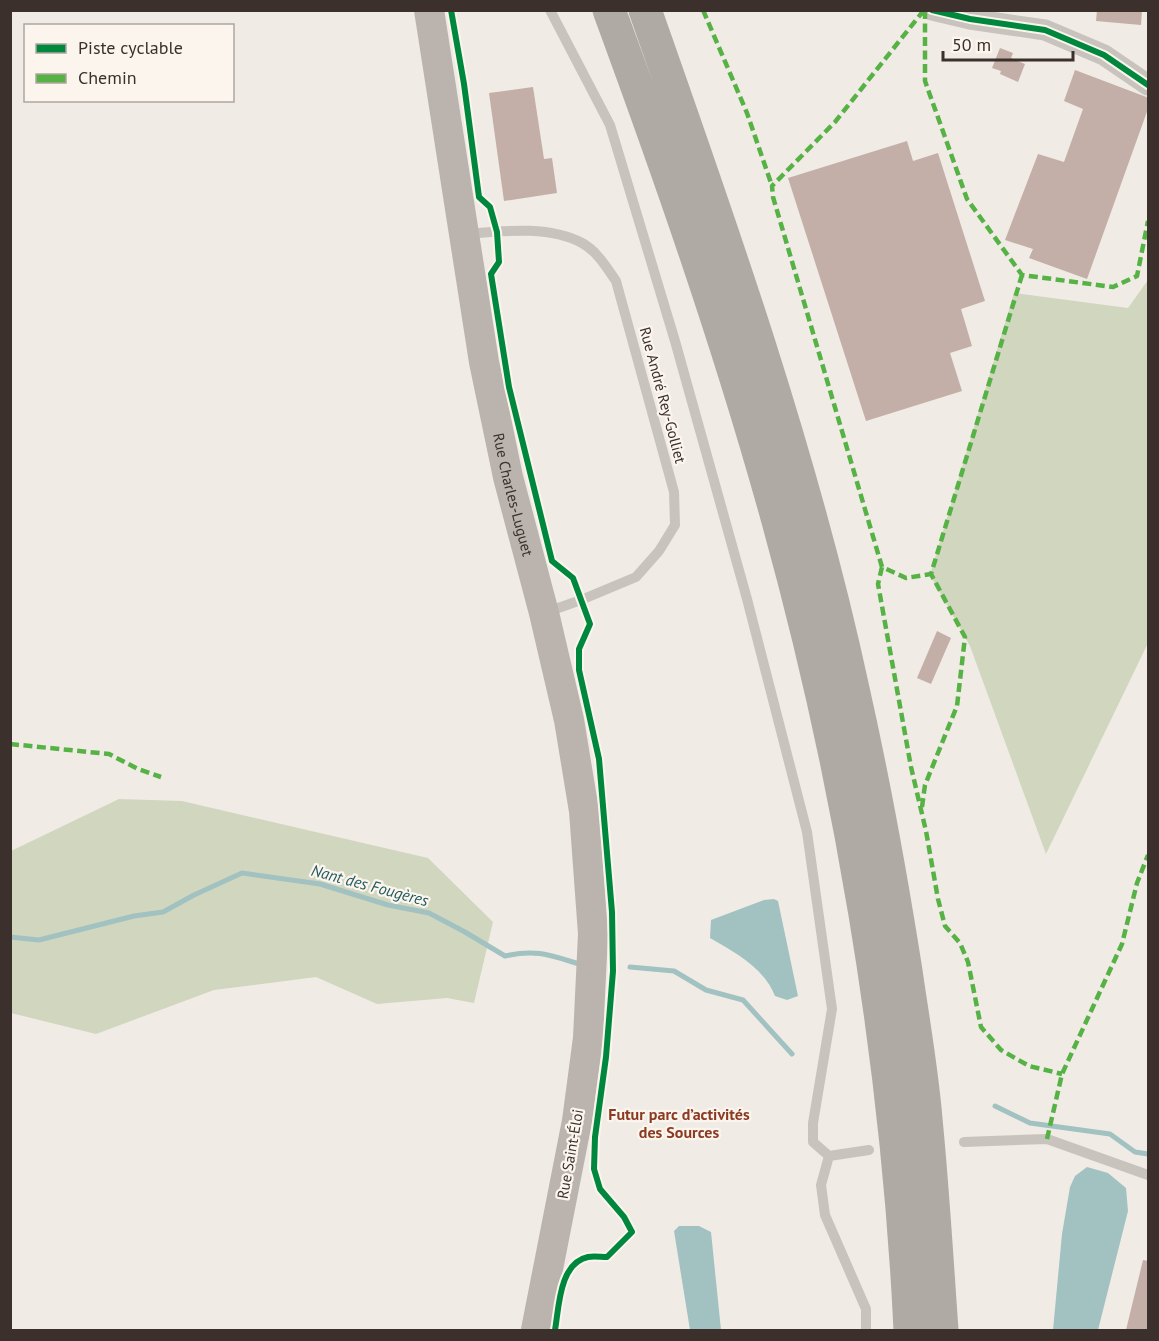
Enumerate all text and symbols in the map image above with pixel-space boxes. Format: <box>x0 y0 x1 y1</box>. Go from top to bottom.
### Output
legend <box>24 24 234 102</box>
scale bar <box>943 24 1074 62</box>
text: 50 m <box>952 33 991 56</box>
text: Piste cyclable <box>78 36 183 59</box>
text: Chemin <box>78 66 137 89</box>
street label: Rue André Rey-Golliet <box>636 325 690 465</box>
street label: Rue Charles-Luguet <box>490 431 538 558</box>
water label: Nant des Fougères <box>309 860 431 910</box>
district label: Futur parc d’activités des Sources <box>608 1104 750 1142</box>
street label: Rue Saint-Éloi <box>553 1108 587 1200</box>

